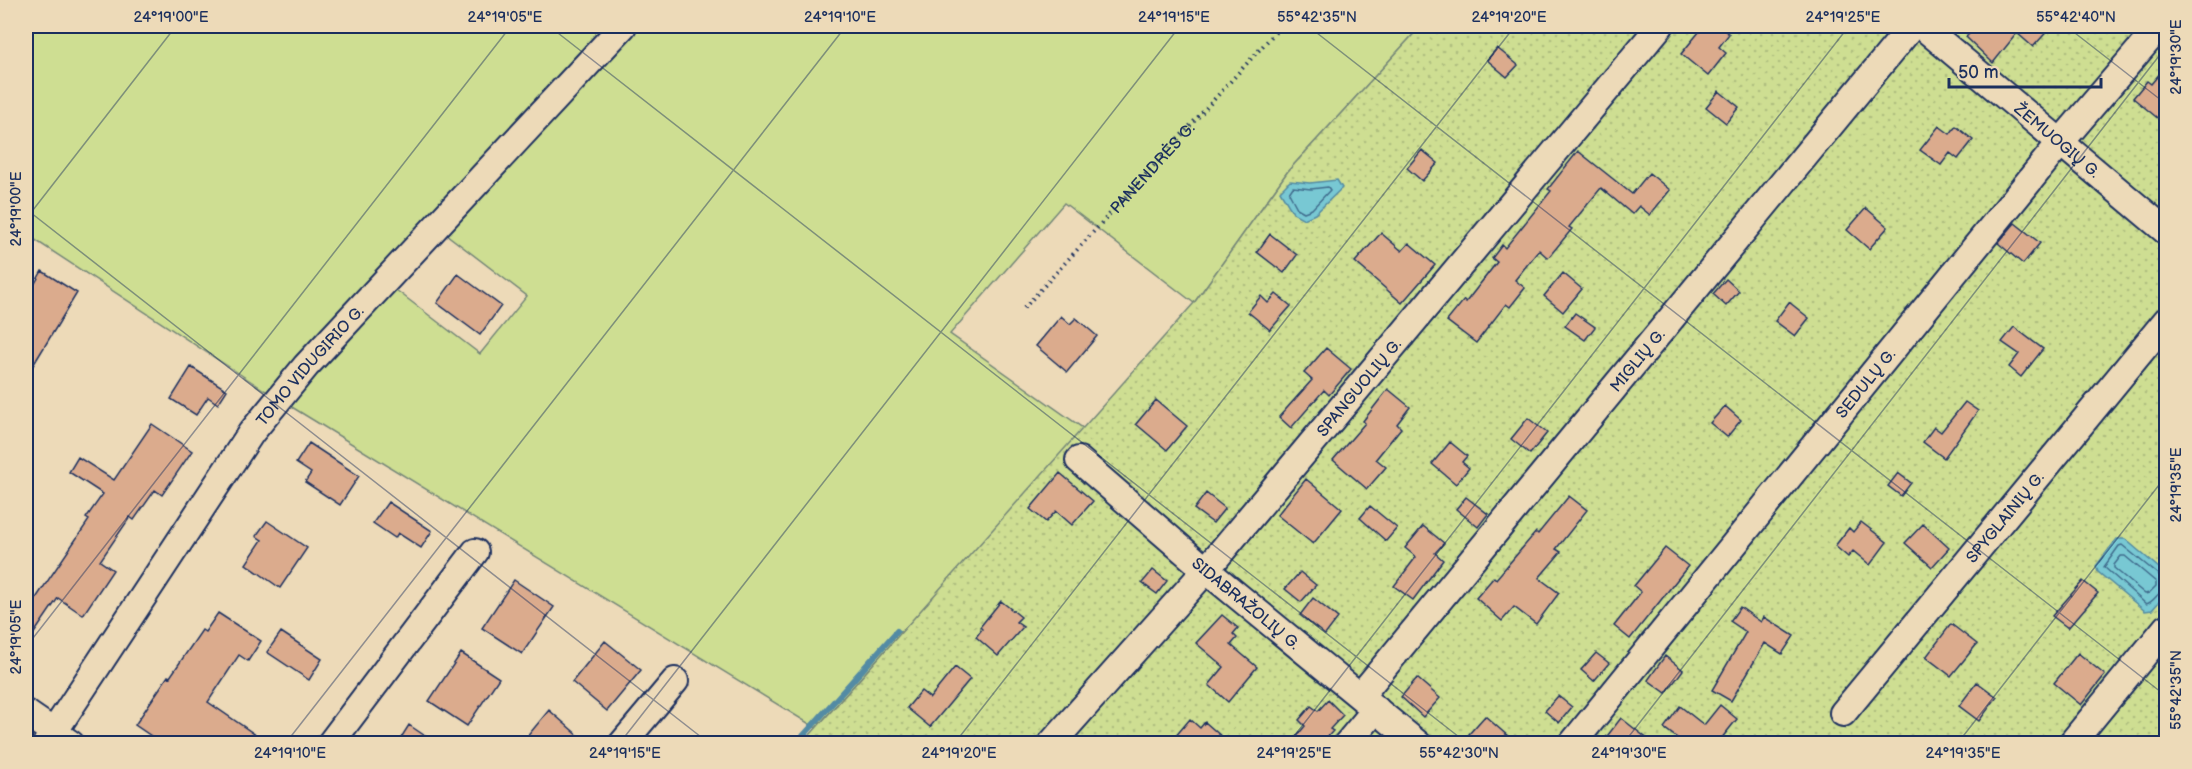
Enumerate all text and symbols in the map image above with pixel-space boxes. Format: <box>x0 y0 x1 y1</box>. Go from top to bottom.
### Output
text: 24°19'00"E <box>133 8 209 27</box>
text: 24°19'05"E <box>468 8 543 27</box>
text: 24°19'10"E <box>804 8 876 27</box>
text: 24°19'15"E <box>1138 8 1210 27</box>
text: 55°42'35"N <box>1277 8 1357 27</box>
text: 24°19'20"E <box>1471 8 1547 27</box>
text: 24°19'25"E <box>1806 8 1881 27</box>
text: 55°42'40"N <box>2036 8 2116 27</box>
text: 24°19'30"E <box>2167 19 2186 95</box>
scale bar <box>1949 51 2100 89</box>
text: 50 m <box>1958 62 1999 83</box>
street label: ŽEMUOGIŲ G. <box>2009 98 2103 182</box>
street label: PANENDRĖS G. <box>1107 119 1199 218</box>
text: 24°19'00"E <box>7 171 26 247</box>
street label: TOMO VIDUGIRIO G. <box>253 302 368 430</box>
street label: MIGLIŲ G. <box>1607 326 1670 396</box>
street label: SPANGUOLIŲ G. <box>1313 336 1406 441</box>
street label: SEDULŲ G. <box>1833 345 1900 422</box>
text: 24°19'35"E <box>2167 447 2186 523</box>
street label: SPYGLAINIŲ G. <box>1963 469 2049 567</box>
street label: SIDABRAŽOLIŲ G. <box>1187 554 1303 654</box>
text: 24°19'05"E <box>7 599 26 674</box>
text: 55°42'35"N <box>2167 650 2186 730</box>
text: 24°19'10"E <box>254 744 326 763</box>
text: 24°19'15"E <box>589 744 661 763</box>
text: 24°19'20"E <box>921 744 997 763</box>
text: 24°19'25"E <box>1257 744 1332 763</box>
text: 55°42'30"N <box>1419 744 1499 763</box>
text: 24°19'30"E <box>1591 744 1667 763</box>
text: 24°19'35"E <box>1925 744 2001 763</box>

